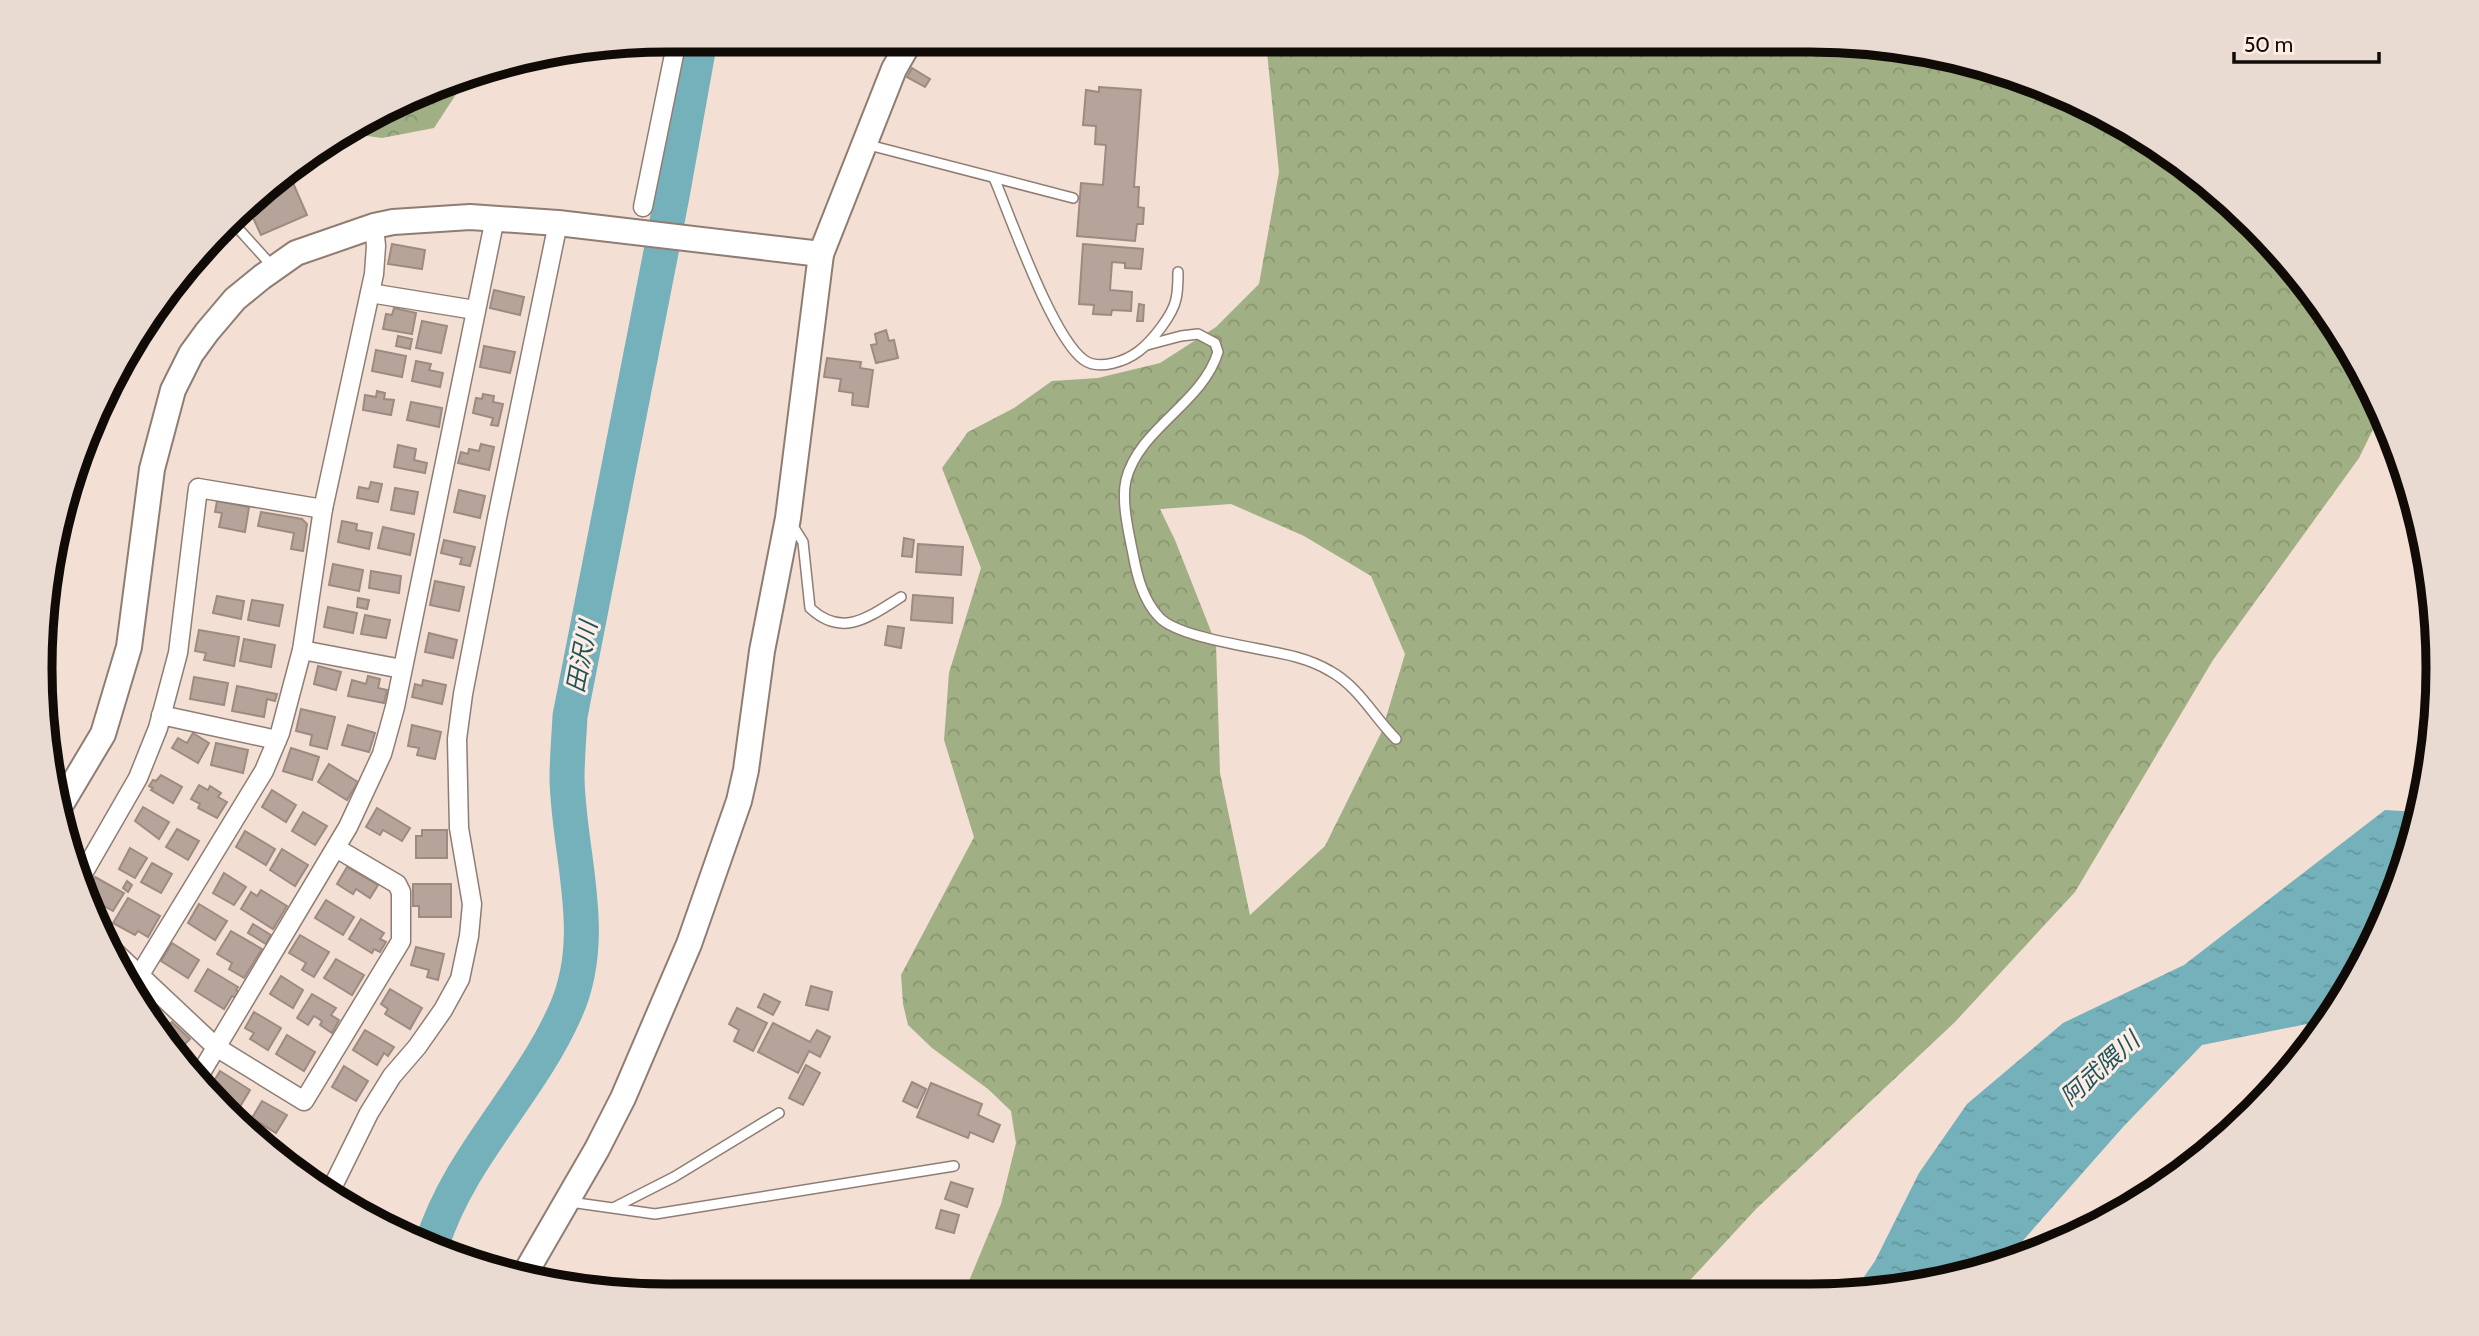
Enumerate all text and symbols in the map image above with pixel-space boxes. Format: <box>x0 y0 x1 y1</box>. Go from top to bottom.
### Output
scale bar <box>2234 21 2379 65</box>
text: 50 m <box>2244 32 2293 57</box>
water label: 田沢川 <box>560 616 603 695</box>
water label: 阿武隈川 <box>2054 1024 2147 1112</box>

